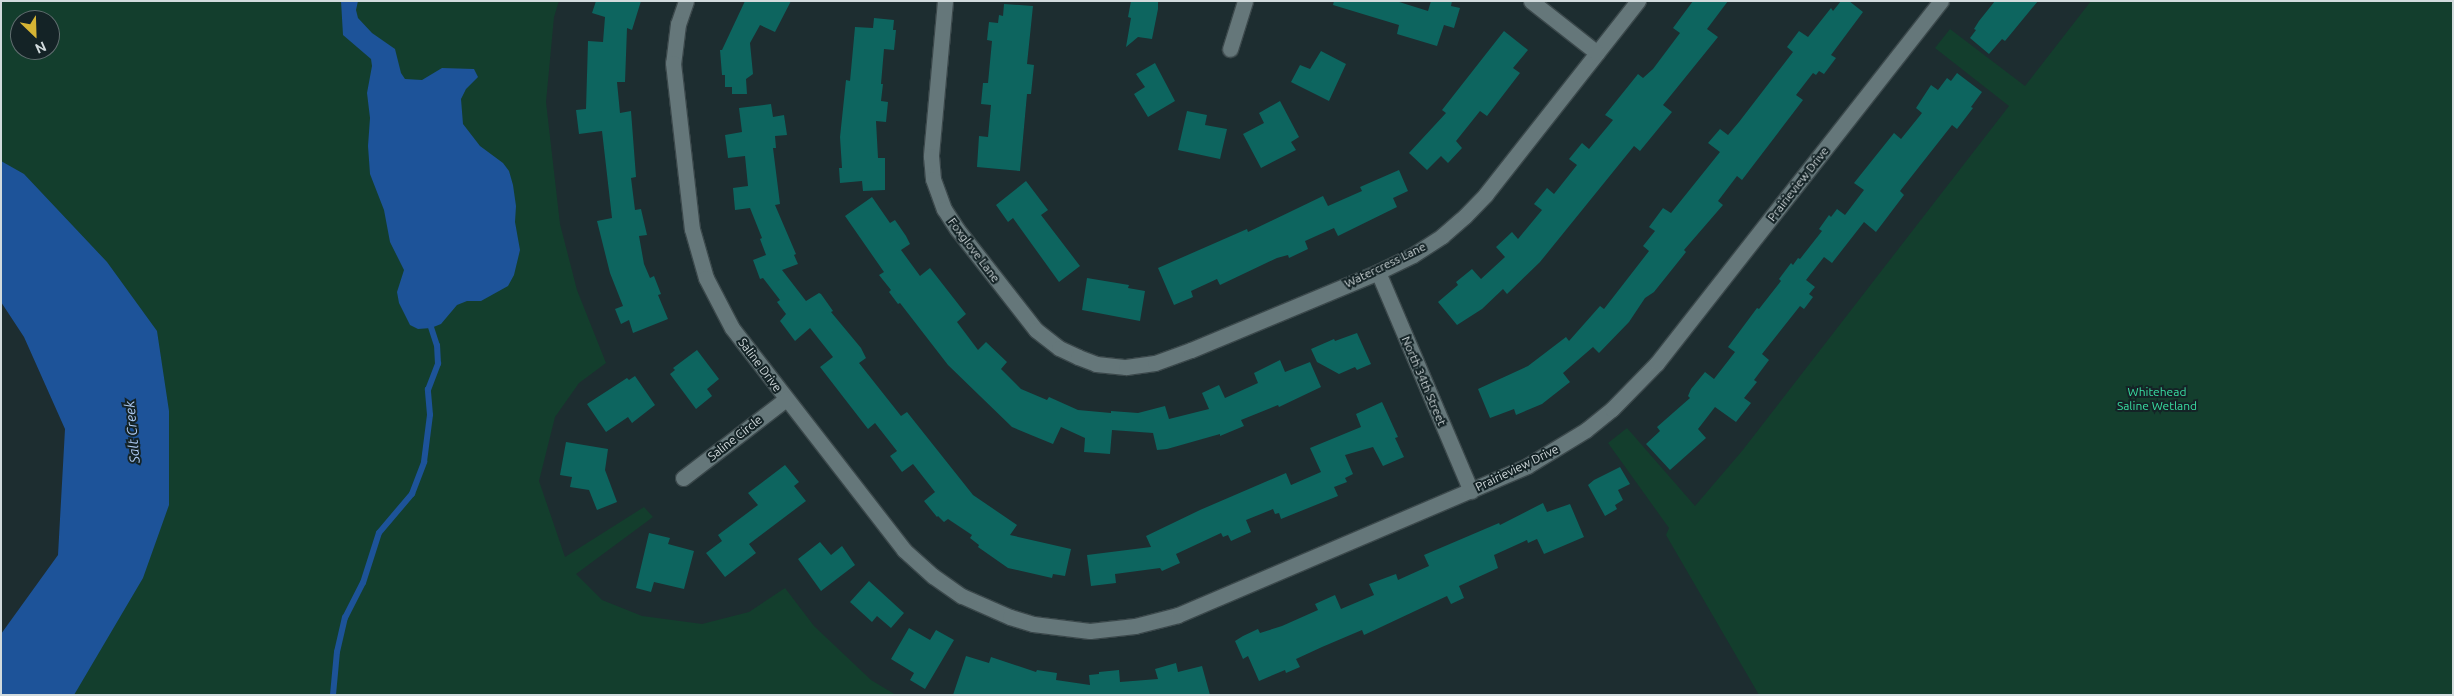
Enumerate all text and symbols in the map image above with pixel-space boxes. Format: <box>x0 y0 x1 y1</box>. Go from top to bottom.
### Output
north arrow <box>10 10 60 60</box>
text: N <box>33 38 49 57</box>
street label: Prairieview Drive <box>1764 144 1832 224</box>
street label: Foxglove Lane <box>945 215 1003 285</box>
street label: Watercress Lane <box>1342 239 1428 291</box>
street label: North 34th Street <box>1399 334 1449 428</box>
street label: Saline Drive <box>735 335 785 395</box>
park label: Whitehead Saline Wetland <box>2117 385 2197 413</box>
water label: Salt Creek <box>121 400 143 464</box>
street label: Saline Circle <box>705 412 765 464</box>
street label: Prairieview Drive <box>1473 442 1561 494</box>

